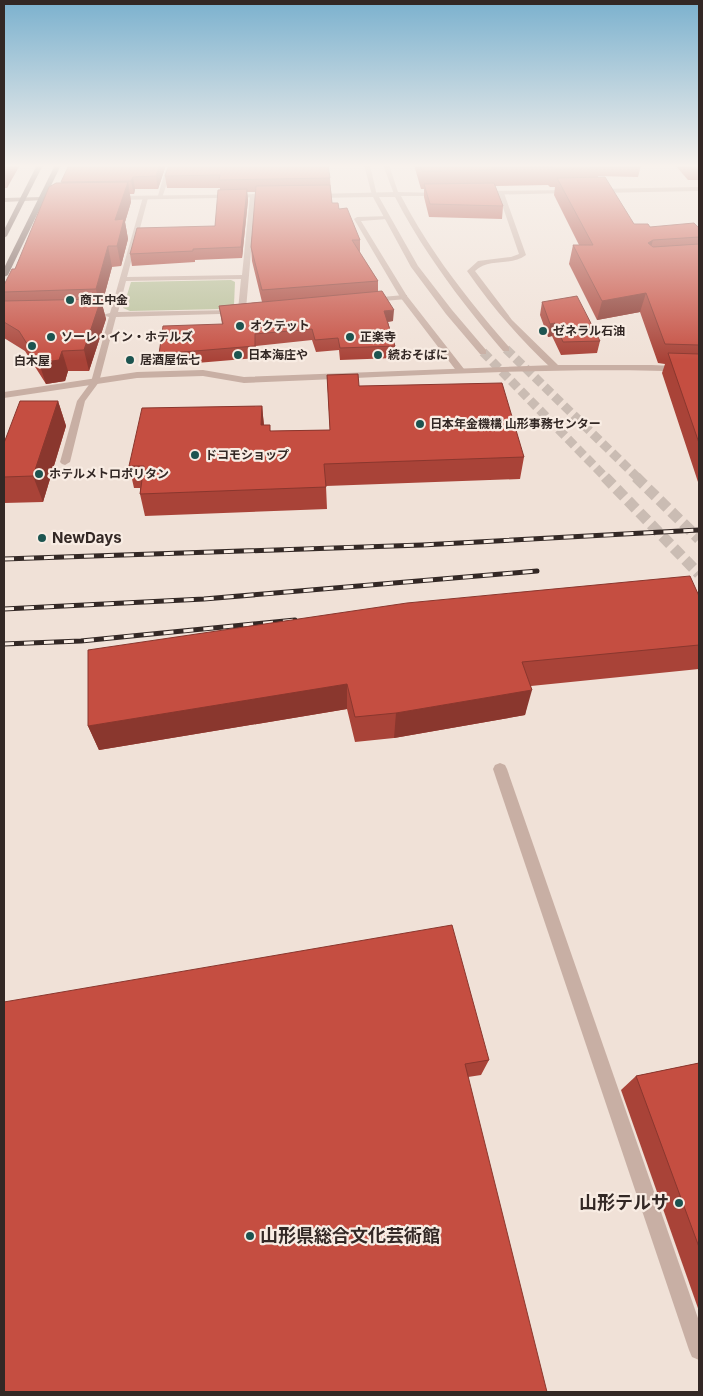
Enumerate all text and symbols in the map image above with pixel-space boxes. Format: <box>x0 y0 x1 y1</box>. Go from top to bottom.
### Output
place label: 商工中金 <box>80 292 128 307</box>
marker: 商工中金 <box>64 294 76 306</box>
place label: オクテット <box>250 318 310 333</box>
marker: オクテット <box>234 320 246 332</box>
place label: ゼネラル石油 <box>553 323 625 338</box>
marker: ゼネラル石油 <box>537 325 549 337</box>
place label: ソーレ・イン・ホテルズ <box>61 329 193 344</box>
place label: 正楽寺 <box>360 329 396 344</box>
marker: ソーレ・イン・ホテルズ <box>45 331 57 343</box>
marker: 正楽寺 <box>344 331 356 343</box>
marker: 白木屋 <box>26 340 38 352</box>
place label: 日本海庄や <box>248 347 308 362</box>
place label: 続おそばに <box>388 347 448 362</box>
marker: 日本海庄や <box>232 349 244 361</box>
marker: 続おそばに <box>372 349 384 361</box>
place label: 居酒屋伝七 <box>140 352 200 367</box>
place label: 白木屋 <box>14 353 50 368</box>
marker: 居酒屋伝七 <box>124 354 136 366</box>
place label: 日本年金機構 山形事務センター <box>430 416 601 431</box>
marker: 日本年金機構 山形事務センター <box>414 418 426 430</box>
place label: ドコモショップ <box>205 447 289 462</box>
marker: ドコモショップ <box>189 449 201 461</box>
place label: ホテルメトロポリタン <box>49 466 169 481</box>
marker: ホテルメトロポリタン <box>33 468 45 480</box>
place label: NewDays <box>52 528 122 547</box>
marker: NewDays <box>36 532 48 544</box>
place label: 山形テルサ <box>579 1192 669 1213</box>
marker: 山形テルサ <box>673 1197 685 1209</box>
place label: 山形県総合文化芸術館 <box>260 1225 440 1246</box>
marker: 山形県総合文化芸術館 <box>244 1230 256 1242</box>

